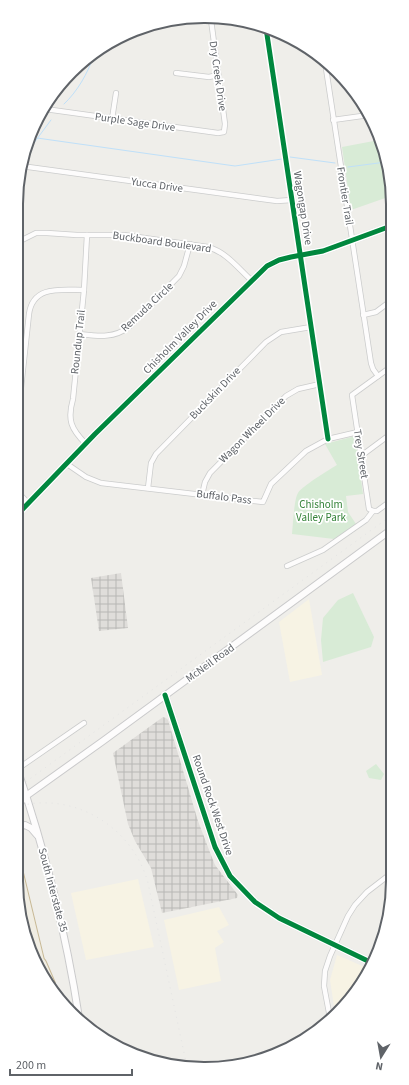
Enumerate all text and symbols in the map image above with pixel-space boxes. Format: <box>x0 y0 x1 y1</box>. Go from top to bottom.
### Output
street label: Dry Creek Drive <box>206 40 230 113</box>
street label: Purple Sage Drive <box>94 109 177 135</box>
street label: Frontier Trail <box>333 166 357 226</box>
street label: Wagongap Drive <box>290 170 316 246</box>
street label: Yucca Drive <box>129 174 184 196</box>
street label: Buckboard Boulevard <box>112 228 212 256</box>
street label: Remuda Circle <box>118 278 177 335</box>
street label: Chisholm Valley Drive <box>140 296 221 377</box>
street label: Roundup Trail <box>67 309 89 375</box>
street label: Buckskin Drive <box>186 363 244 423</box>
street label: Wagon Wheel Drive <box>216 393 289 466</box>
street label: Trey Street <box>350 428 372 480</box>
street label: Buffalo Pass <box>195 486 253 508</box>
park label: Chisholm Valley Park <box>296 497 347 525</box>
street label: McNeil Road <box>183 640 237 686</box>
street label: Round Rock West Drive <box>189 753 237 858</box>
street label: South Interstate 35 <box>35 846 71 934</box>
north arrow <box>361 1037 401 1077</box>
scale bar <box>10 1051 132 1077</box>
text: 200 m <box>16 1057 46 1074</box>
text: N <box>374 1058 384 1074</box>

